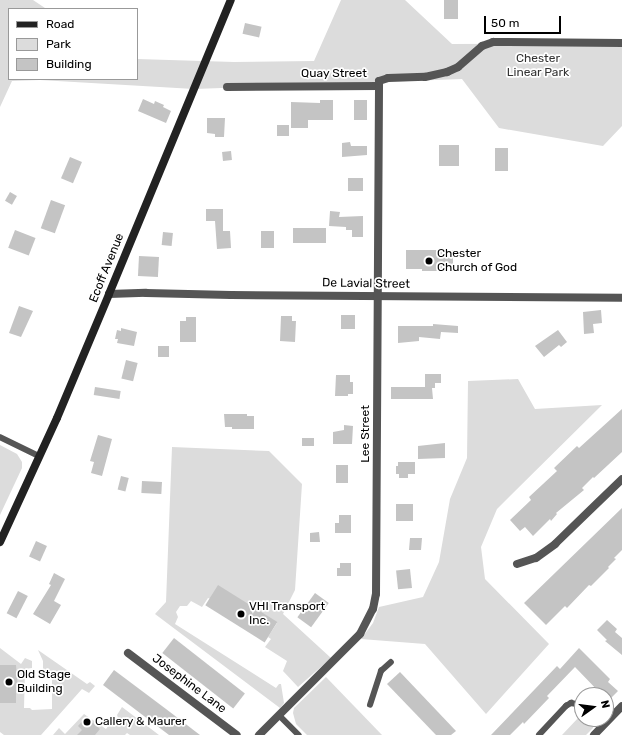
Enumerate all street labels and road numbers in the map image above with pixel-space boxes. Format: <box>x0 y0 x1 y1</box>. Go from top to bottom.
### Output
street label: Quay Street <box>301 67 367 81</box>
street label: Ecoff Avenue <box>86 231 128 305</box>
street label: De Lavial Street <box>322 276 410 292</box>
street label: Lee Street <box>359 405 373 463</box>
street label: Josephine Lane <box>149 651 229 717</box>

